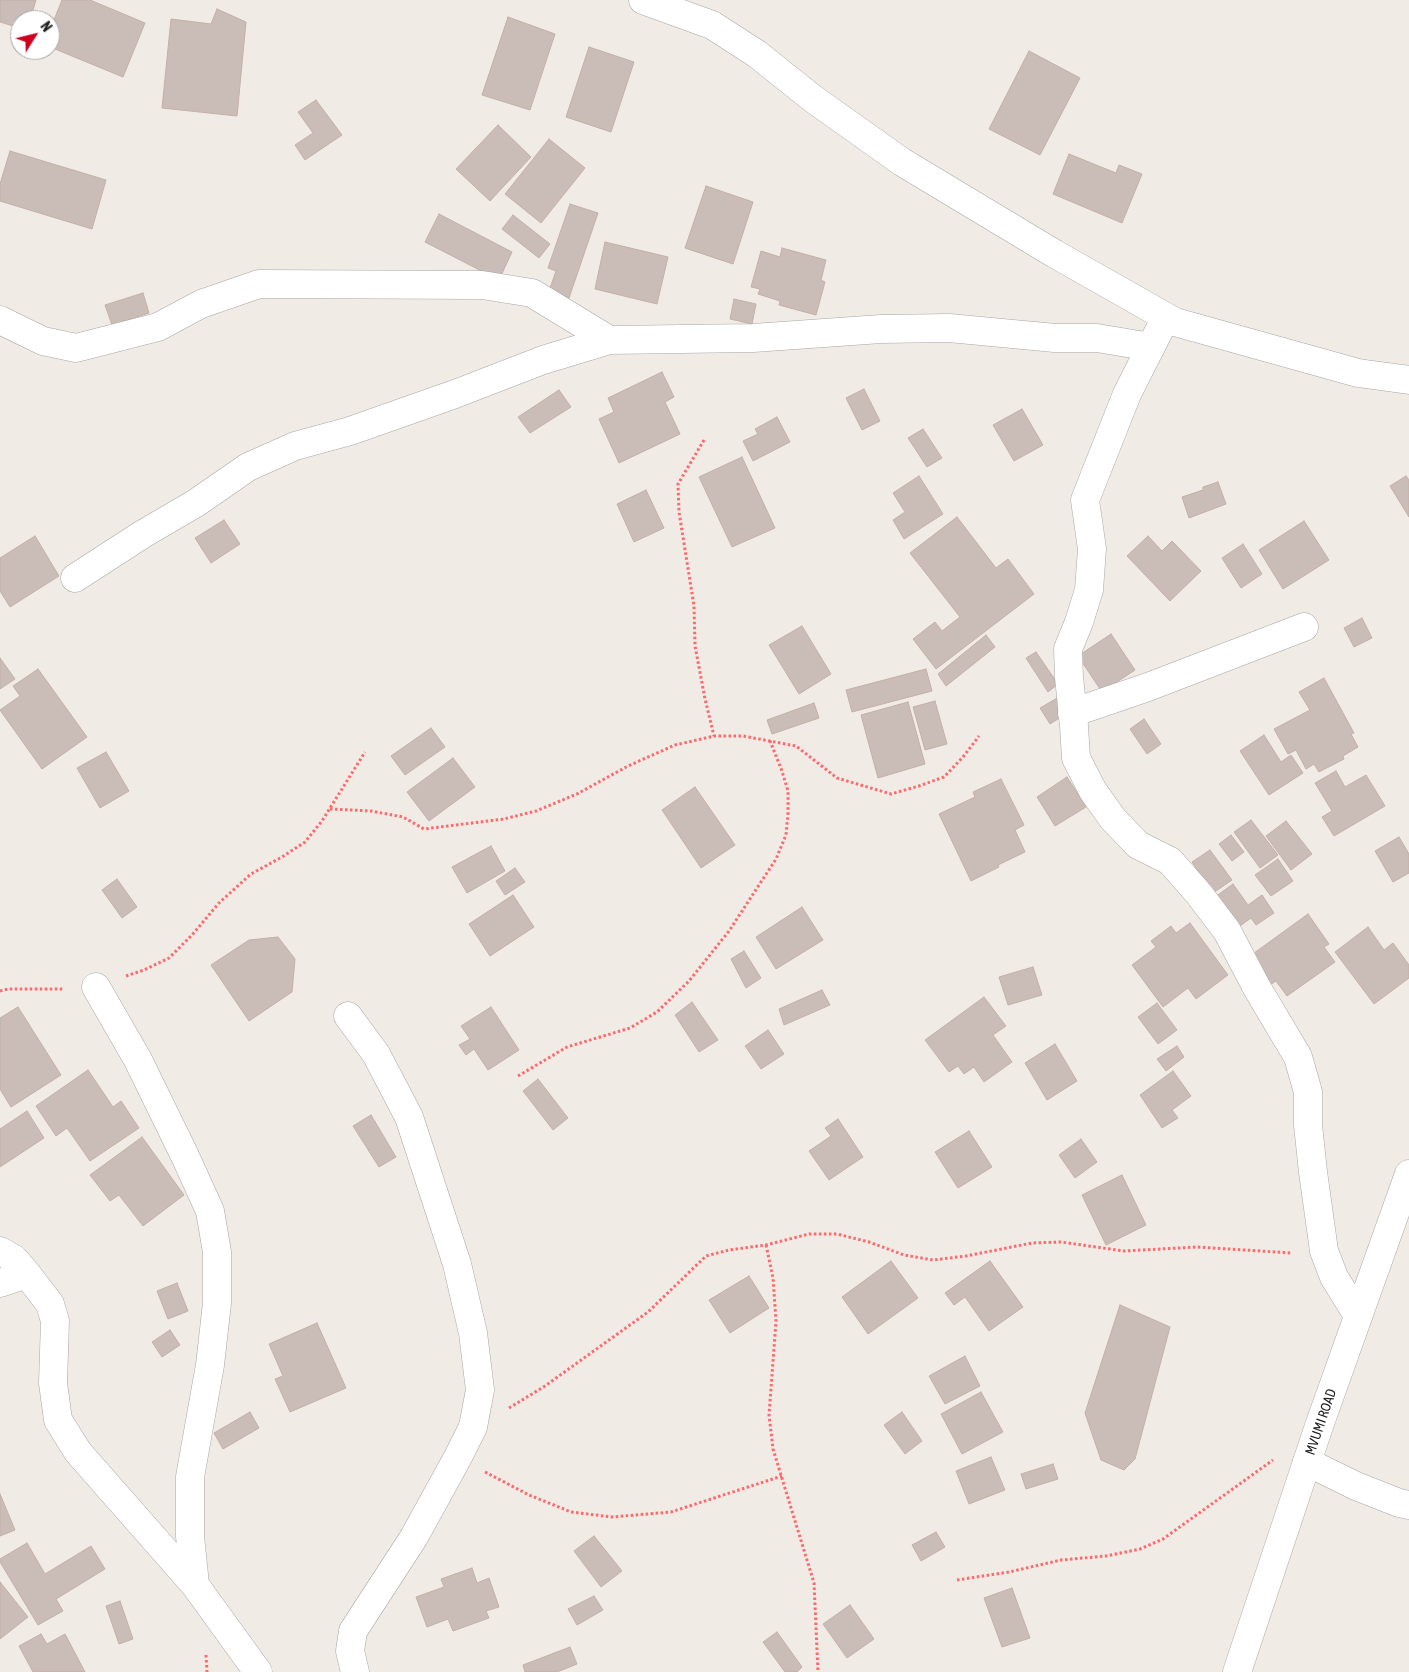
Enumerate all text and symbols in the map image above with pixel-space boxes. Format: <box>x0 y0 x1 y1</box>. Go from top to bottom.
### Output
north arrow <box>10 10 60 60</box>
text: N <box>37 19 55 35</box>
street label: MVUMI ROAD <box>1302 1387 1340 1457</box>

